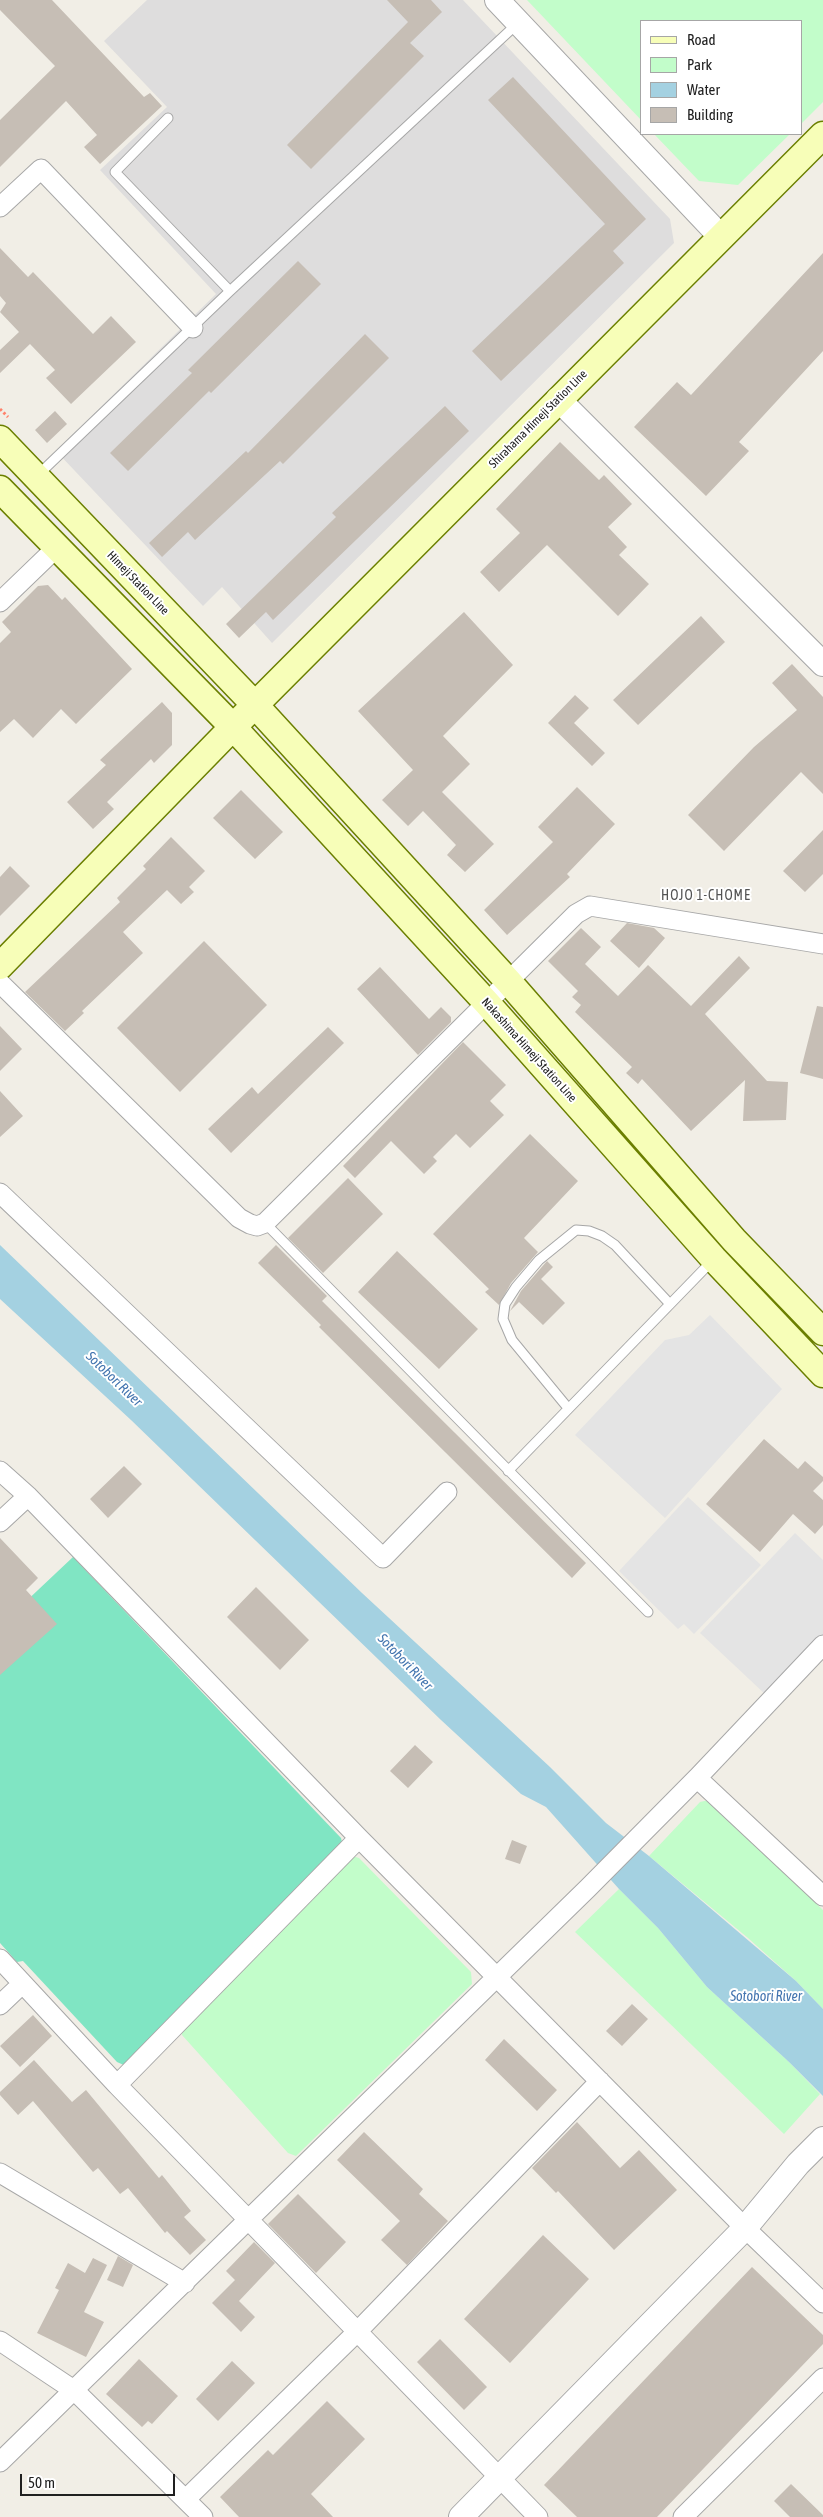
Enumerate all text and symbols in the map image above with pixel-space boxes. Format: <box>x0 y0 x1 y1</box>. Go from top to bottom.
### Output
legend <box>640 20 803 135</box>
text: Road <box>687 31 716 48</box>
text: Park <box>687 56 712 73</box>
text: Water <box>687 81 720 98</box>
text: Building <box>687 106 733 123</box>
street label: Shirahama Himeji Station Line <box>486 367 590 471</box>
street label: Himeji Station Line <box>104 548 172 618</box>
district label: HOJO 1-CHOME <box>660 888 752 904</box>
street label: Nakashima Himeji Station Line <box>478 995 580 1105</box>
water label: Sotobori River <box>82 1348 146 1410</box>
water label: Sotobori River <box>374 1630 436 1694</box>
water label: Sotobori River <box>730 1989 802 2005</box>
scale bar <box>22 2464 178 2496</box>
text: 50 m <box>28 2474 55 2491</box>

